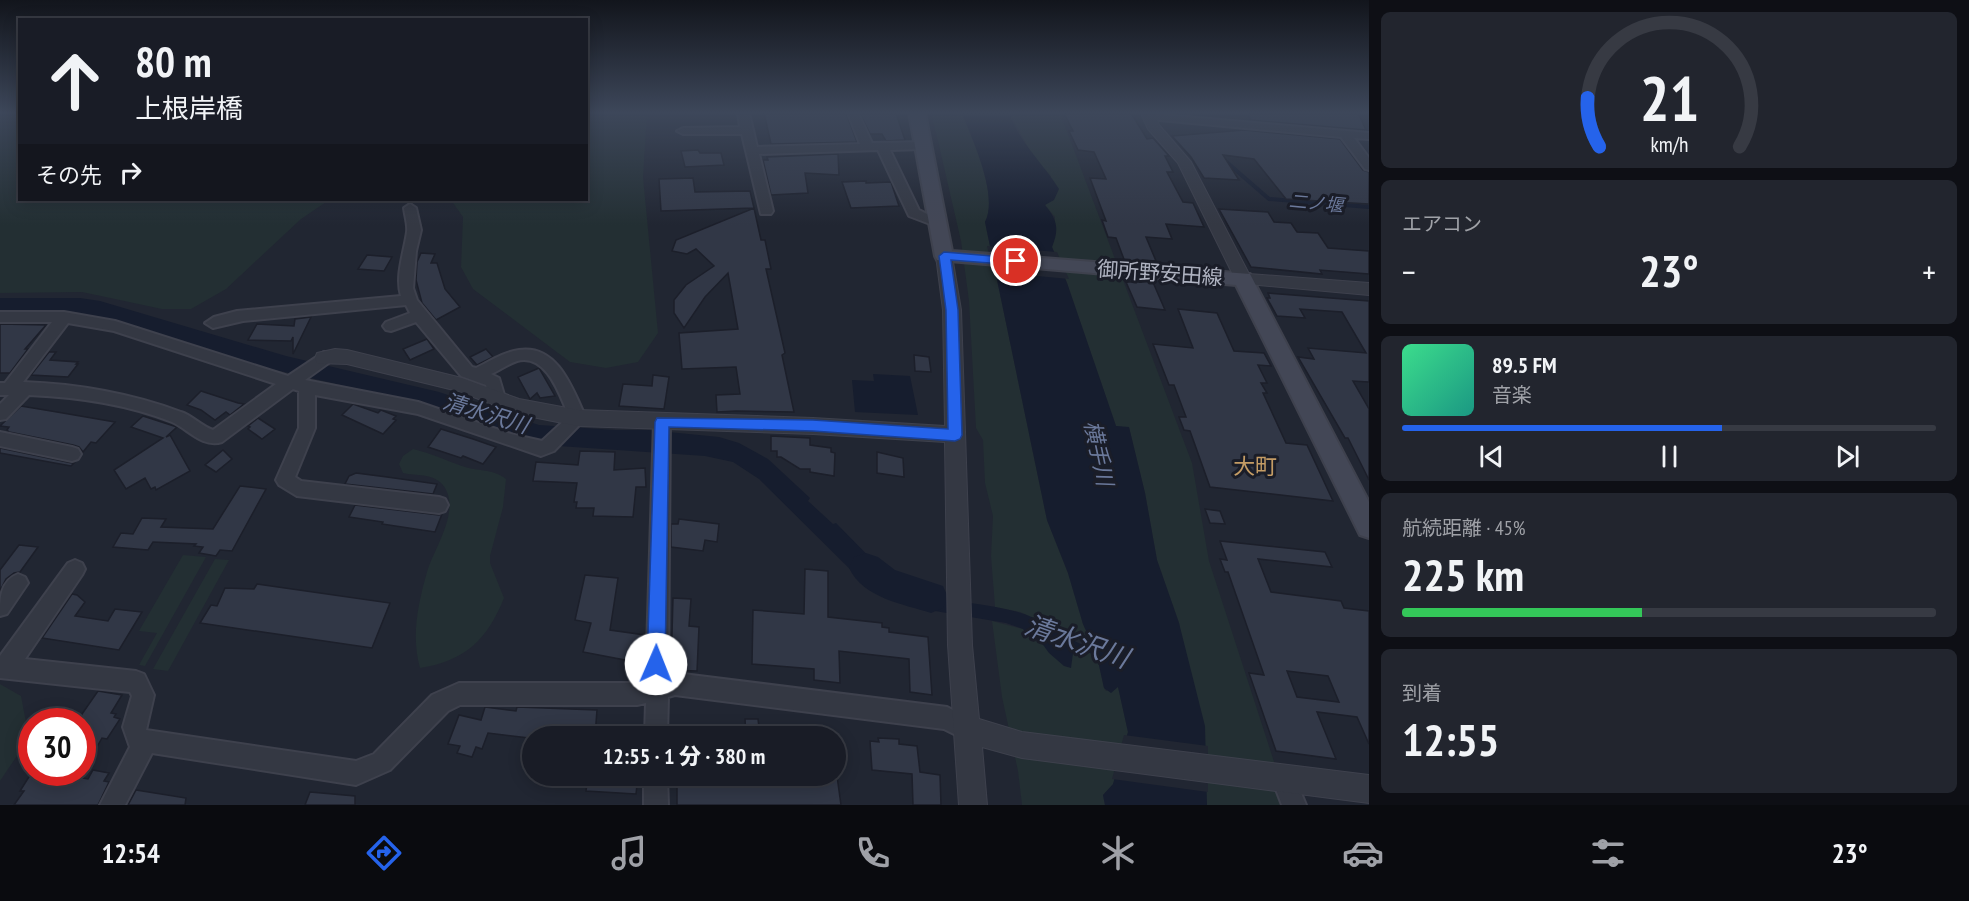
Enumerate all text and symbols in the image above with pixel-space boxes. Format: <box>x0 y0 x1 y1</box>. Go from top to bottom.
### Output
text: 80 m <box>135 34 212 89</box>
icon: ahead <box>36 42 114 120</box>
text: 21 <box>1639 57 1699 138</box>
text: 上根岸橋 <box>135 91 243 125</box>
text: km/h <box>1650 130 1688 158</box>
icon: right <box>114 156 147 189</box>
text: その先 <box>36 161 102 189</box>
water label: 二ノ堰 <box>1288 189 1347 217</box>
text: エアコン <box>1402 211 1482 237</box>
pin <box>990 235 1041 286</box>
text: 23° <box>1639 241 1699 299</box>
icon: arrive <box>999 244 1032 277</box>
text: − <box>1402 250 1416 293</box>
text: + <box>1922 250 1936 293</box>
street label: 御所野安田線 <box>1096 255 1224 291</box>
text: 89.5 FM <box>1492 351 1557 379</box>
text: 音楽 <box>1492 382 1532 408</box>
water label: 清水沢川 <box>440 387 534 440</box>
water label: 横手川 <box>1078 418 1120 490</box>
icon: previous <box>1475 440 1508 473</box>
icon: pause <box>1653 440 1686 473</box>
icon: next <box>1831 440 1864 473</box>
district label: 大町 <box>1233 452 1277 480</box>
text: 航続距離 · 45% <box>1402 515 1525 541</box>
text: 225 km <box>1402 545 1524 603</box>
water label: 清水沢川 <box>1020 607 1136 676</box>
position arrow <box>624 632 688 696</box>
text: 到着 <box>1402 680 1442 706</box>
speed limit sign: 30 <box>18 708 96 786</box>
text: 12:55 <box>1402 710 1499 768</box>
text: 12:55 · 1 分 · 380 m <box>603 742 765 770</box>
icon: directions <box>363 832 405 874</box>
icon: music <box>608 832 650 874</box>
icon: phone <box>852 832 894 874</box>
icon: climate <box>1097 832 1139 874</box>
icon: car <box>1342 832 1384 874</box>
icon: filters <box>1587 832 1629 874</box>
text: 12:54 <box>101 836 160 870</box>
text: 23° <box>1832 836 1867 870</box>

